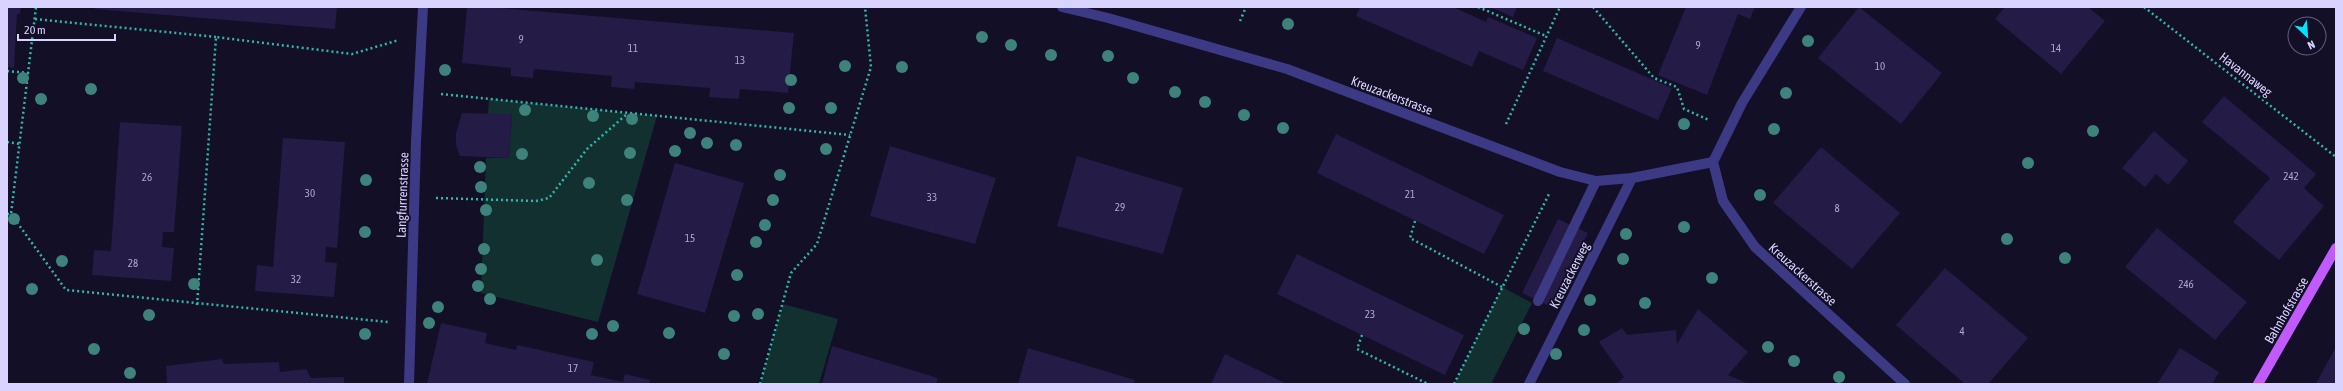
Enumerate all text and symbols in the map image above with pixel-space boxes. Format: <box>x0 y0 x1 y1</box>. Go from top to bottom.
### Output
scale bar <box>18 16 115 42</box>
north arrow <box>2287 16 2327 56</box>
text: 20 m <box>24 23 46 37</box>
house number: 9 <box>518 33 524 45</box>
text: N <box>2306 38 2317 52</box>
house number: 9 <box>1695 39 1701 51</box>
house number: 11 <box>628 42 638 54</box>
house number: 14 <box>2051 42 2061 54</box>
street label: Havannaweg <box>2216 49 2275 100</box>
house number: 13 <box>735 54 745 66</box>
house number: 10 <box>1875 60 1885 72</box>
street label: Kreuzackerstrasse <box>1349 73 1435 118</box>
street label: Langfurrenstrasse <box>394 152 411 238</box>
house number: 242 <box>2283 170 2299 182</box>
house number: 26 <box>142 171 152 183</box>
house number: 30 <box>305 187 315 199</box>
house number: 21 <box>1405 188 1415 200</box>
house number: 33 <box>927 191 937 203</box>
house number: 29 <box>1115 201 1125 213</box>
house number: 8 <box>1834 202 1840 214</box>
house number: 15 <box>685 232 695 244</box>
street label: Kreuzackerweg <box>1546 239 1593 311</box>
street label: Kreuzackerstrasse <box>1766 240 1840 309</box>
house number: 28 <box>128 257 138 269</box>
house number: 32 <box>291 273 301 285</box>
street label: Bahnhofstrasse <box>2261 274 2311 346</box>
house number: 246 <box>2178 278 2194 290</box>
house number: 23 <box>1365 308 1375 320</box>
house number: 4 <box>1959 325 1965 337</box>
house number: 17 <box>568 362 578 374</box>

